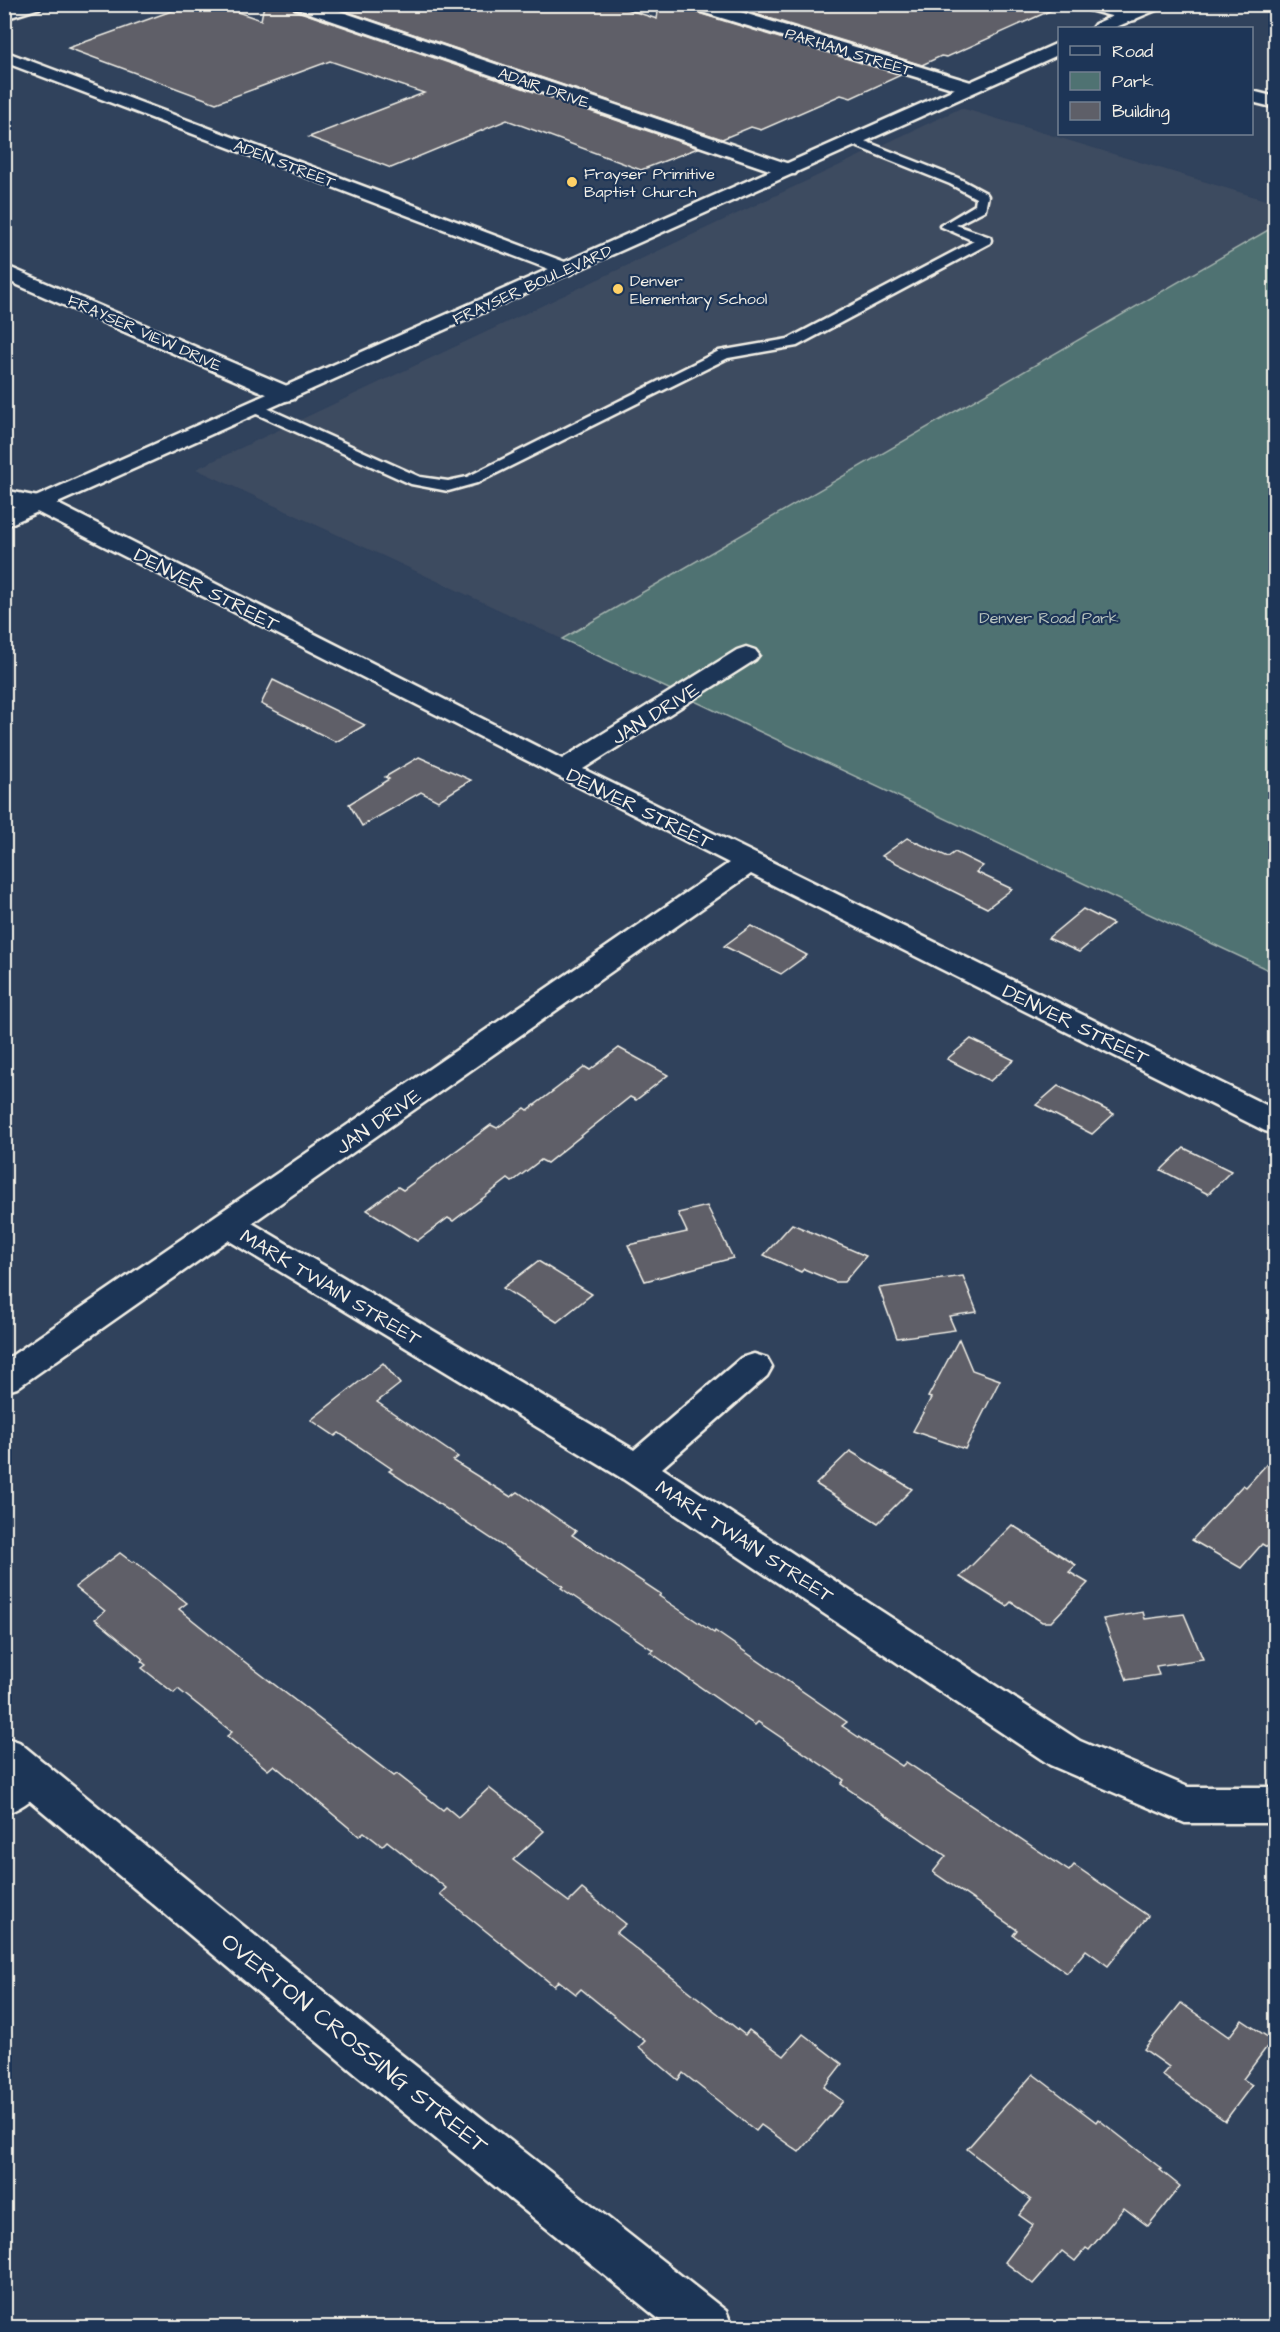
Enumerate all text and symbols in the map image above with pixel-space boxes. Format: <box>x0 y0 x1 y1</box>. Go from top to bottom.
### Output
street label: PARHAM STREET <box>782 22 915 82</box>
legend <box>1058 27 1253 135</box>
text: Road <box>1112 39 1153 64</box>
street label: ADAIR DRIVE <box>495 62 593 114</box>
text: Park <box>1112 69 1154 94</box>
text: Building <box>1112 99 1170 125</box>
street label: ADEN STREET <box>231 134 339 193</box>
place label: Frayser Primitive Baptist Church <box>584 163 715 203</box>
marker: Frayser Primitive Baptist Church <box>565 175 579 189</box>
street label: FRAYSER BOULEVARD <box>449 240 616 330</box>
place label: Denver Elementary School <box>630 270 767 311</box>
marker: Denver Elementary School <box>611 282 625 296</box>
street label: FRAYSER VIEW DRIVE <box>64 289 225 377</box>
street label: DENVER STREET <box>129 541 285 639</box>
park label: Denver Road Park <box>979 607 1119 629</box>
street label: JAN DRIVE <box>606 676 705 752</box>
street label: DENVER STREET <box>562 761 718 857</box>
street label: DENVER STREET <box>998 977 1154 1073</box>
street label: JAN DRIVE <box>330 1082 427 1162</box>
street label: MARK TWAIN STREET <box>235 1223 427 1353</box>
street label: MARK TWAIN STREET <box>650 1474 839 1610</box>
street label: OVERTON CROSSING STREET <box>214 1925 495 2162</box>

